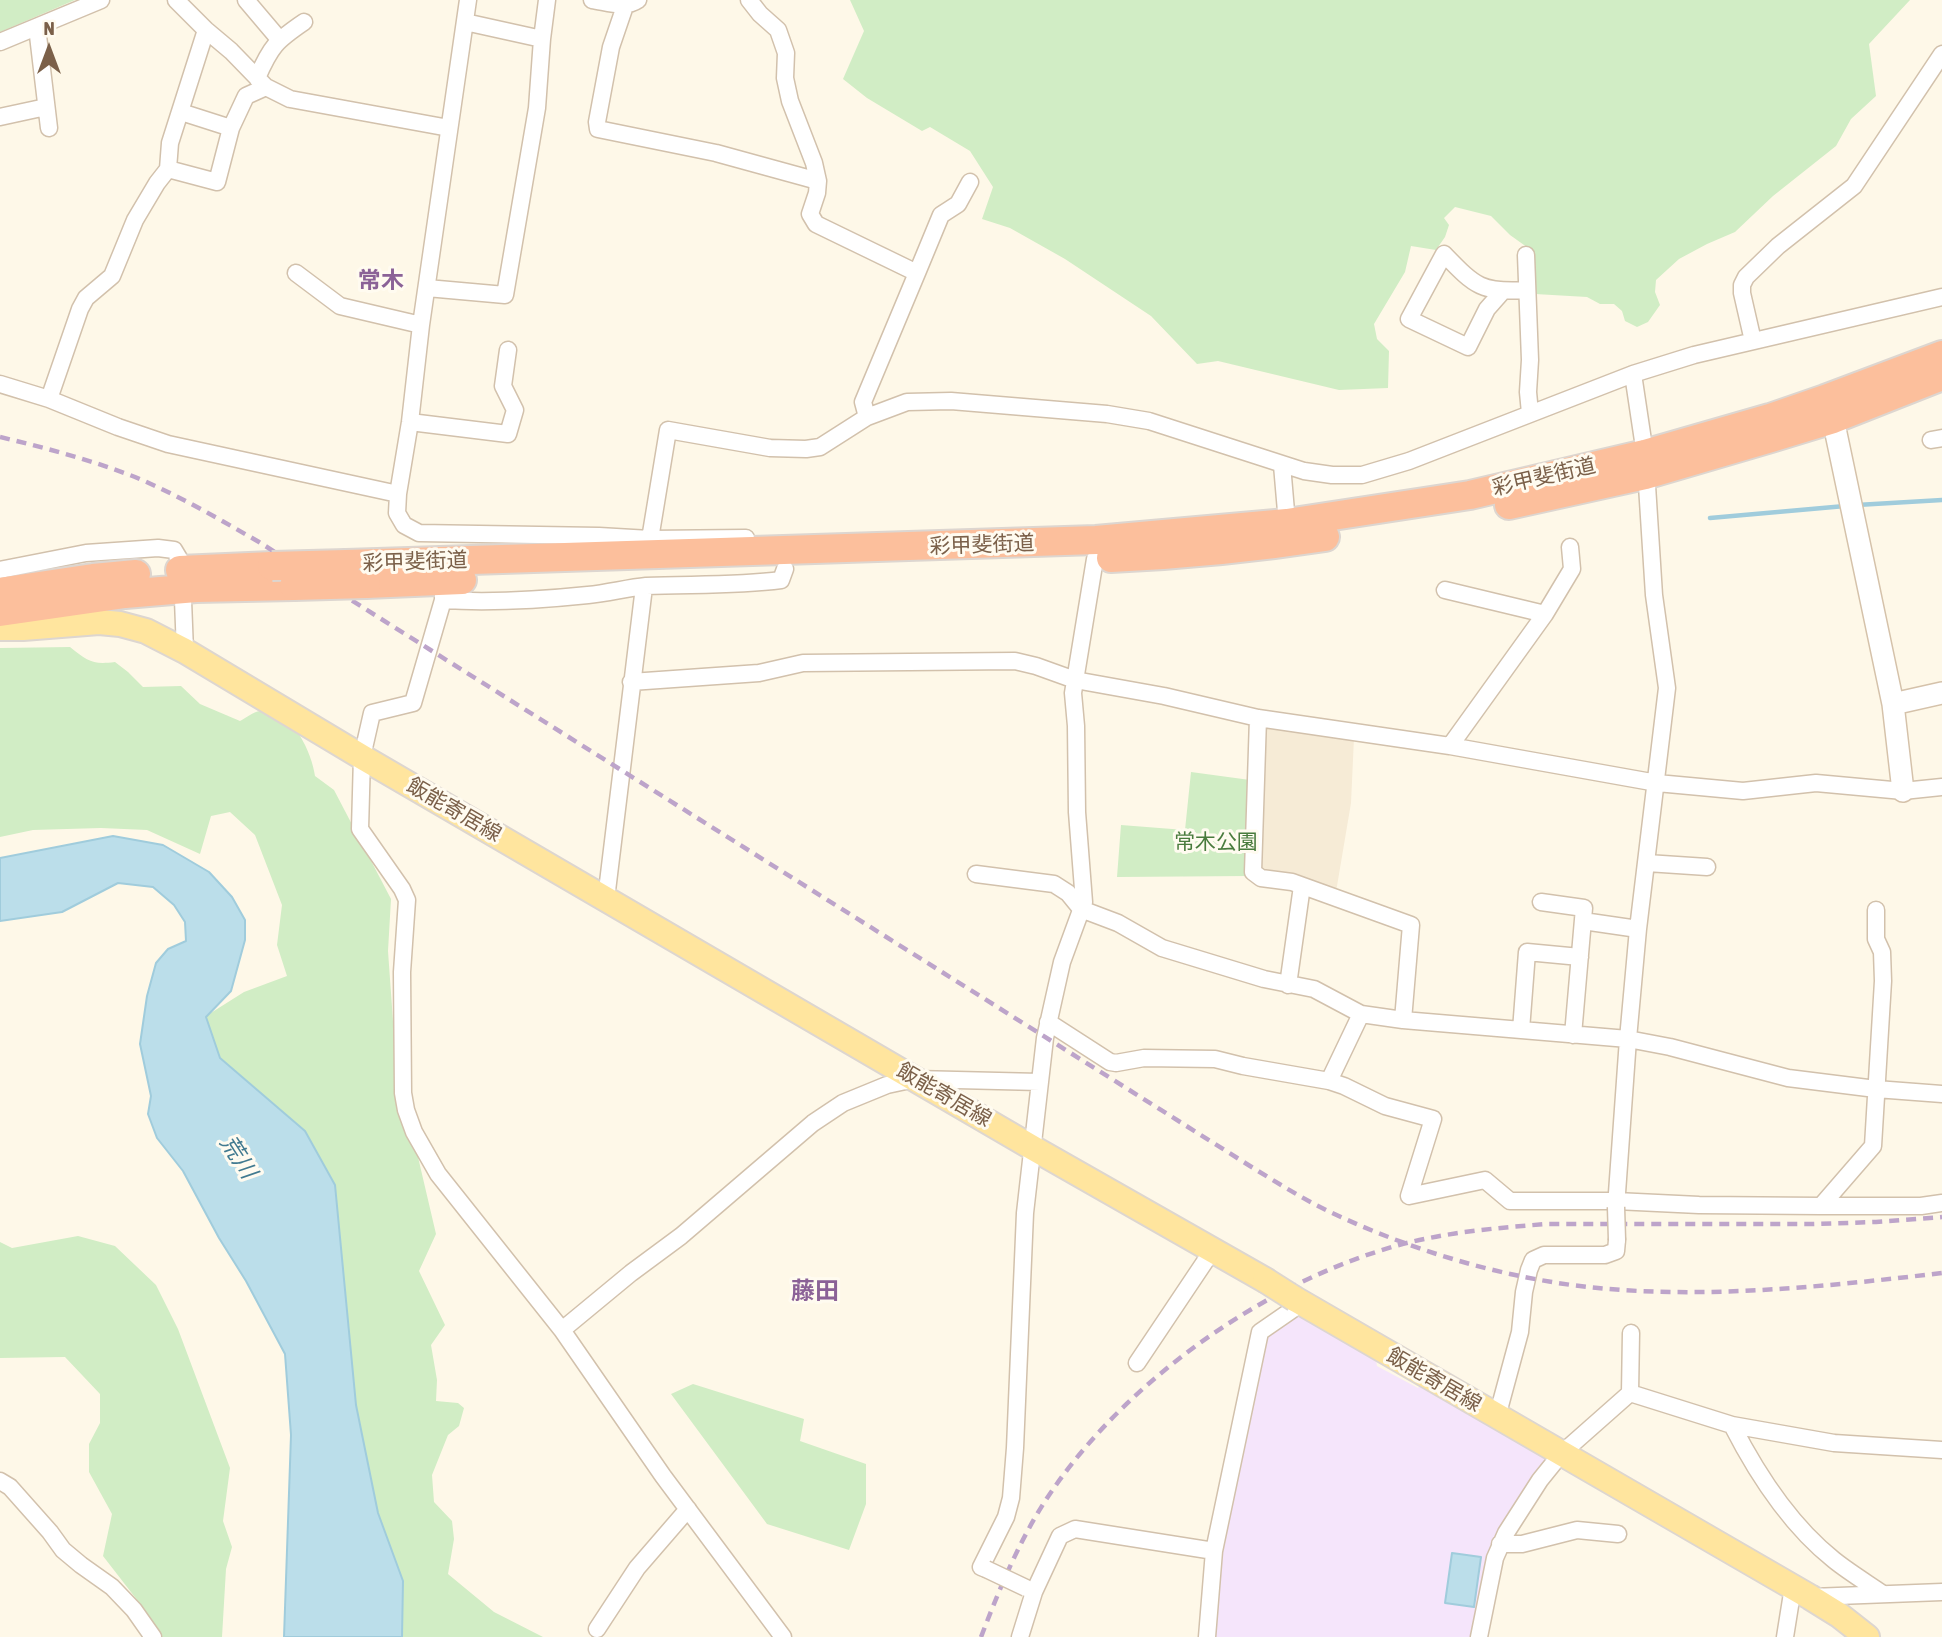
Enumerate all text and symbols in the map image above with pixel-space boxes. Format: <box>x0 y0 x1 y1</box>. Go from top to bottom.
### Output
north arrow <box>14 14 84 84</box>
text: N <box>43 17 55 39</box>
district label: 常木 <box>358 267 404 295</box>
street label: 彩甲斐街道 <box>1490 453 1598 501</box>
street label: 彩甲斐街道 <box>929 531 1035 559</box>
street label: 彩甲斐街道 <box>362 548 468 576</box>
street label: 飯能寄居線 <box>402 773 506 847</box>
park label: 常木公園 <box>1174 829 1258 855</box>
street label: 飯能寄居線 <box>892 1058 996 1132</box>
water label: 荒川 <box>214 1130 262 1184</box>
district label: 藤田 <box>791 1277 839 1305</box>
street label: 飯能寄居線 <box>1382 1343 1486 1417</box>

